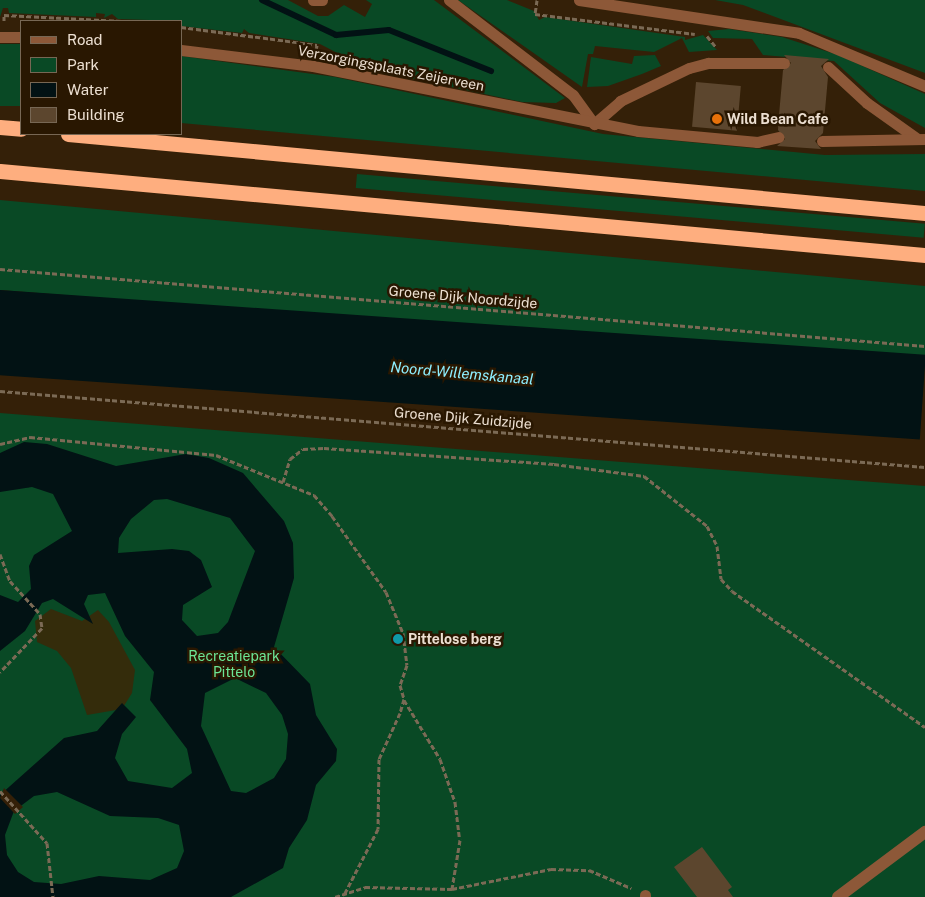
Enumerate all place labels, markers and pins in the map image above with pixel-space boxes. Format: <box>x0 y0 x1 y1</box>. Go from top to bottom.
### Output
place label: Wild Bean Cafe <box>727 111 829 127</box>
marker: Wild Bean Cafe <box>711 113 723 125</box>
place label: Pittelose berg <box>408 631 502 647</box>
marker: Pittelose berg <box>392 633 404 645</box>

